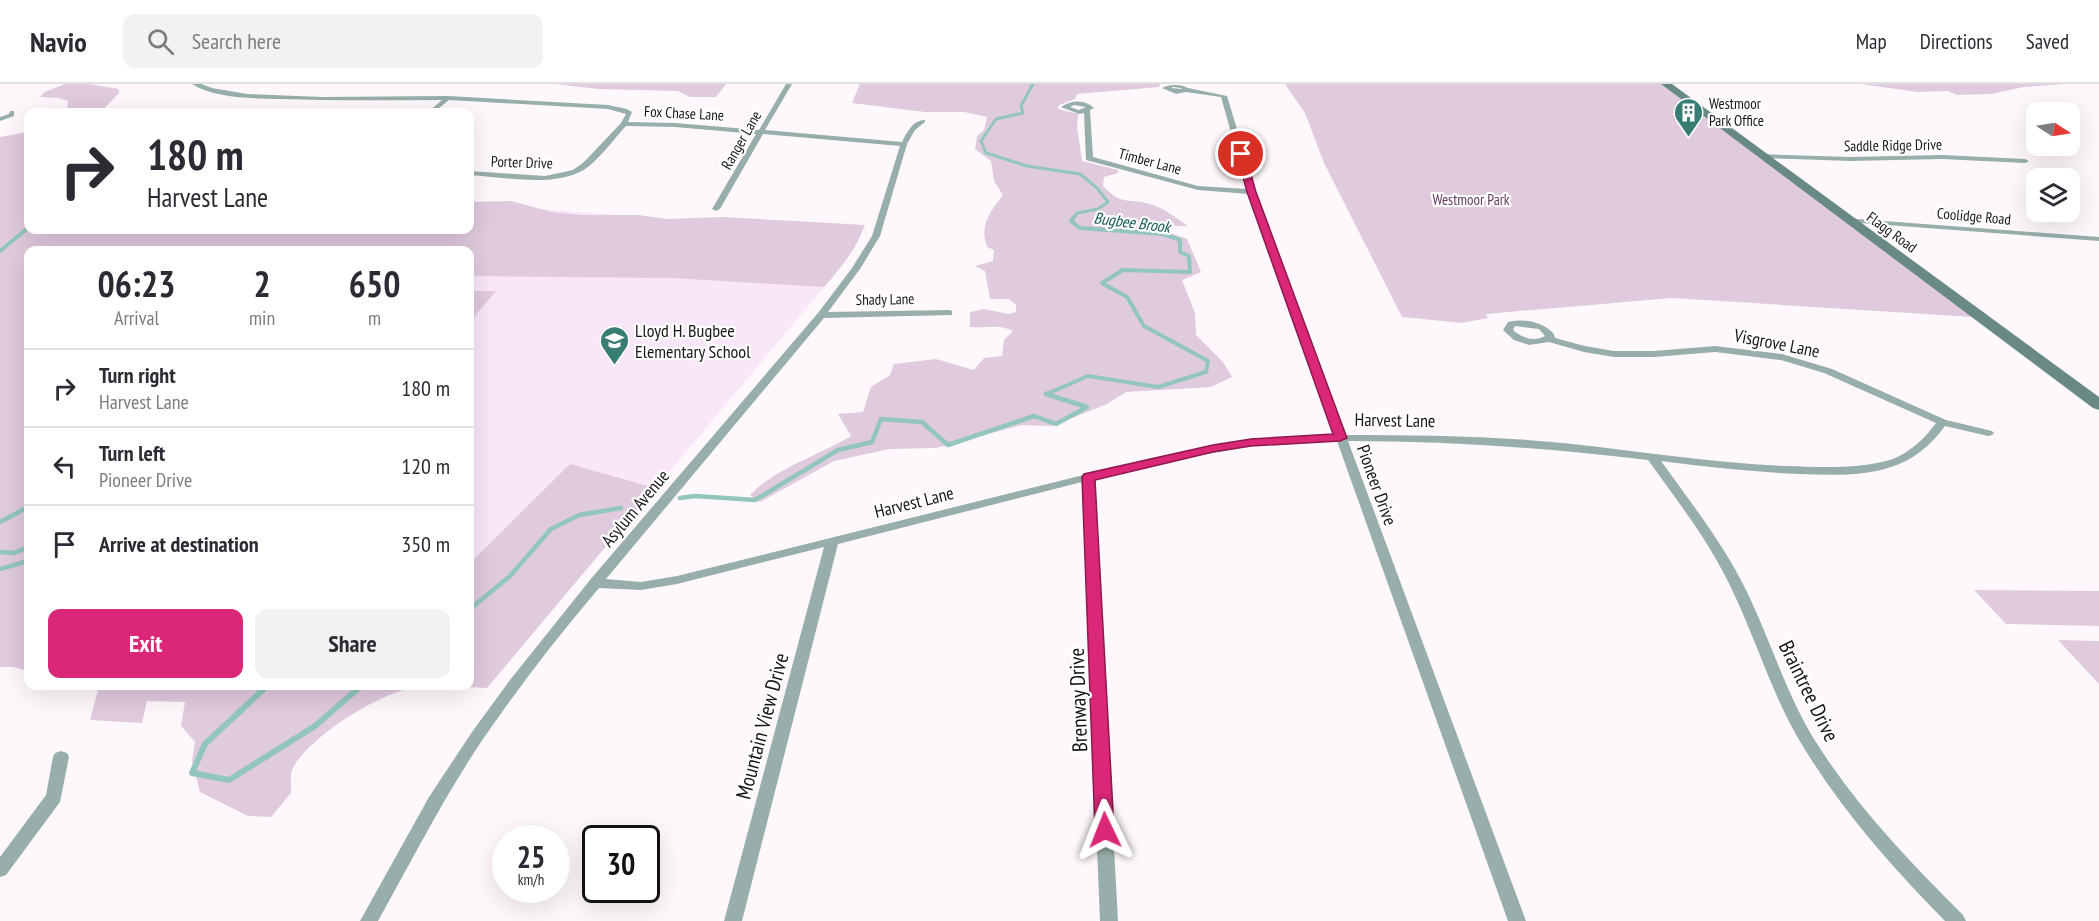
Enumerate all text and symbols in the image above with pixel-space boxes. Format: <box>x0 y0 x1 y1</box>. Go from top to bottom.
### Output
search box <box>123 14 543 68</box>
text: Navio <box>30 23 87 60</box>
icon: search <box>144 25 177 58</box>
text: Search here <box>192 27 281 55</box>
text: Map <box>1856 28 1887 55</box>
text: Directions <box>1920 28 1993 55</box>
text: Saved <box>2026 28 2069 55</box>
place label: Westmoor Park Office <box>1709 94 1764 130</box>
building icon: Westmoor Park Office <box>1672 96 1704 138</box>
street label: Fox Chase Lane <box>644 101 724 125</box>
north arrow <box>2026 102 2080 156</box>
map controls <box>2026 102 2080 222</box>
street label: Ranger Lane <box>717 107 765 173</box>
text: 180 m <box>147 127 244 182</box>
pin <box>1215 128 1266 179</box>
icon: right <box>48 132 126 210</box>
street label: Saddle Ridge Drive <box>1844 135 1942 155</box>
icon: arrive <box>1224 137 1257 170</box>
street label: Timber Lane <box>1116 143 1184 179</box>
street label: Porter Drive <box>491 151 553 173</box>
button: layers <box>2026 168 2080 222</box>
text: Harvest Lane <box>147 180 268 214</box>
park label: Westmoor Park <box>1432 190 1510 209</box>
street label: Coolidge Road <box>1936 203 2012 229</box>
water label: Bugbee Brook <box>1093 207 1173 237</box>
street label: Flagg Road <box>1863 207 1921 257</box>
text: 06:23 <box>98 260 175 307</box>
text: 2 <box>253 260 271 307</box>
text: 650 <box>349 260 400 307</box>
street label: Shady Lane <box>855 289 915 309</box>
text: Arrival <box>114 305 159 331</box>
text: min <box>249 305 275 331</box>
text: m <box>368 305 381 331</box>
place label: Lloyd H. Bugbee Elementary School <box>635 319 751 363</box>
street label: Visgrove Lane <box>1731 323 1822 363</box>
school or university icon: Lloyd H. Bugbee Elementary School <box>598 324 630 366</box>
text: Turn right <box>99 361 176 389</box>
icon: right <box>48 372 81 405</box>
text: 180 m <box>401 374 450 402</box>
text: Harvest Lane <box>99 389 189 415</box>
street label: Harvest Lane <box>1354 408 1436 432</box>
text: Turn left <box>99 439 165 467</box>
street label: Pioneer Drive <box>1352 442 1402 528</box>
icon: left <box>48 450 81 483</box>
text: 120 m <box>401 452 450 480</box>
street label: Asylum Avenue <box>596 465 674 551</box>
text: Pioneer Drive <box>99 467 192 493</box>
street label: Harvest Lane <box>872 481 956 523</box>
icon: arrive <box>48 528 81 561</box>
text: Arrive at destination <box>99 530 259 558</box>
text: 350 m <box>401 530 450 558</box>
button: Exit <box>48 609 243 678</box>
button: Share <box>255 609 450 678</box>
street label: Braintree Drive <box>1773 636 1845 746</box>
street label: Brenway Drive <box>1063 647 1093 753</box>
street label: Mountain View Drive <box>730 650 794 802</box>
position arrow <box>1073 798 1137 862</box>
speed limit sign: 30 <box>582 825 660 903</box>
text: 25 <box>517 837 545 876</box>
text: km/h <box>518 870 544 889</box>

